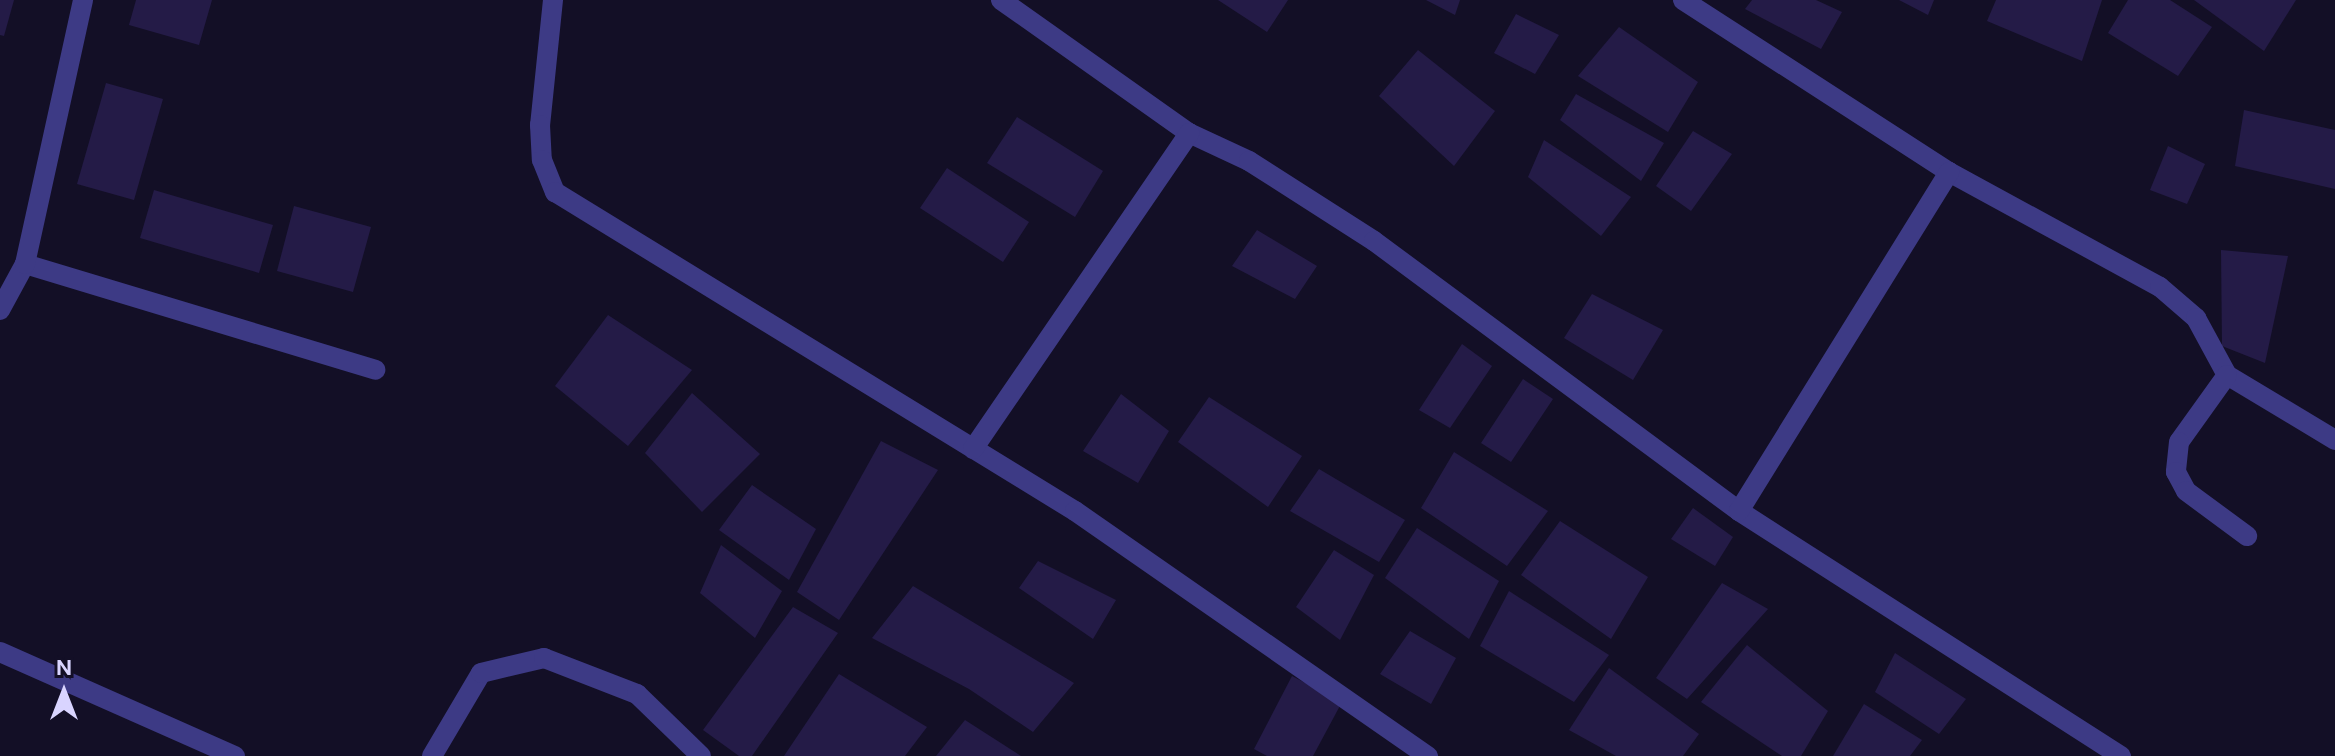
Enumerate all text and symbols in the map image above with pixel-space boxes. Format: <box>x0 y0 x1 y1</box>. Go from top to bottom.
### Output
north arrow <box>24 652 104 732</box>
text: N <box>56 653 72 682</box>

